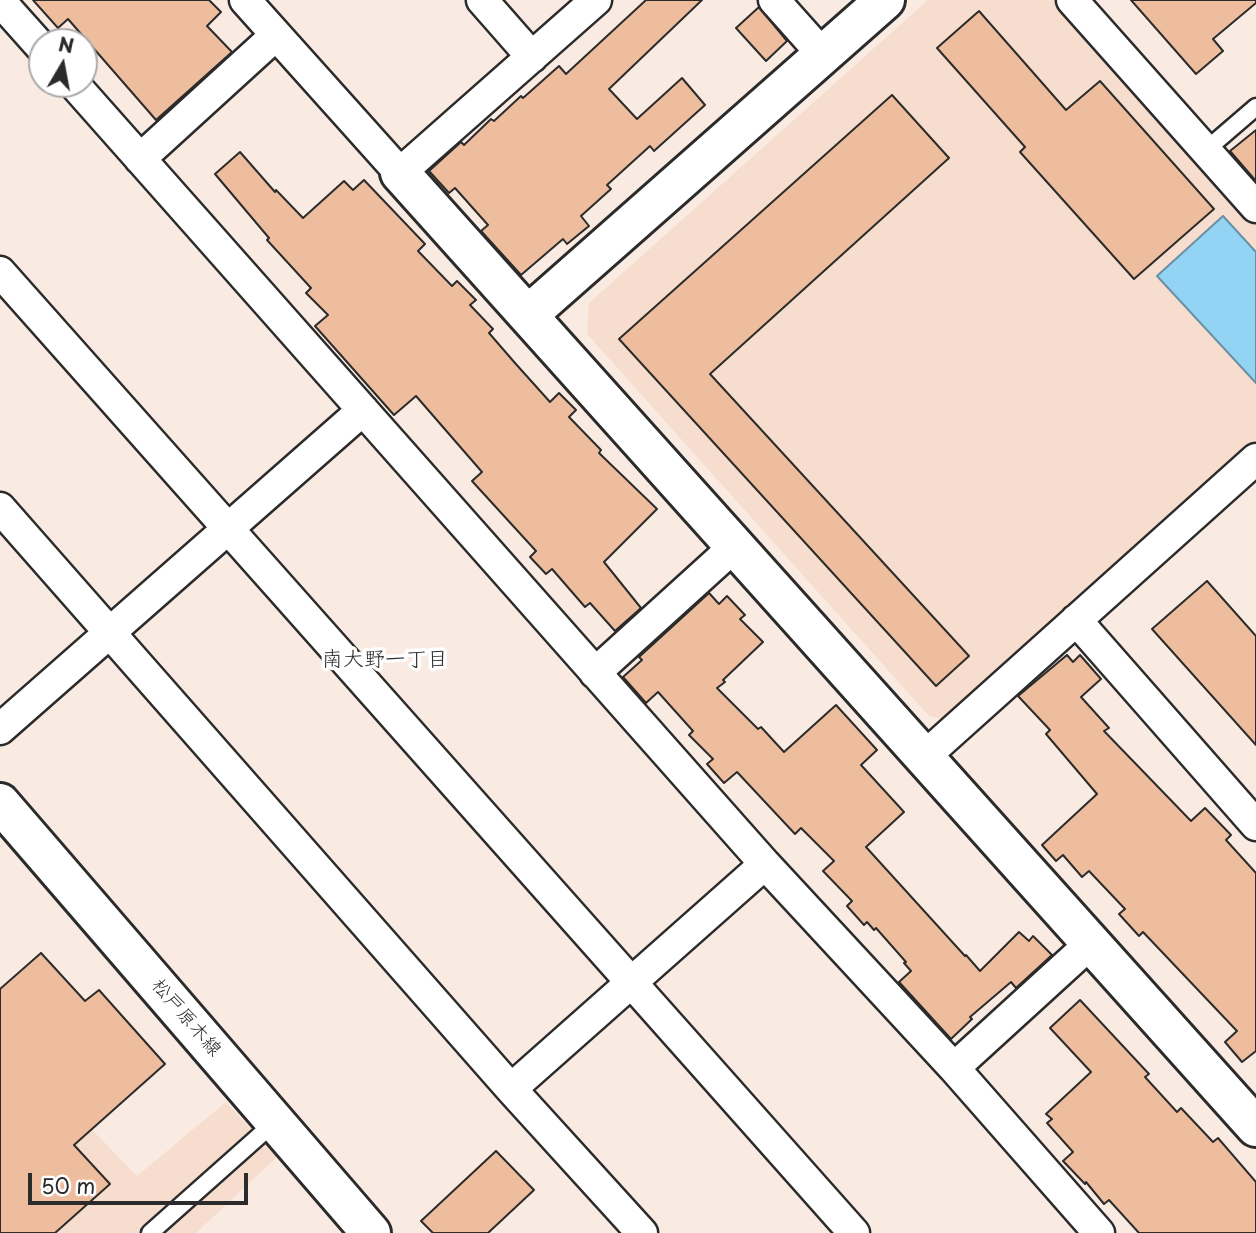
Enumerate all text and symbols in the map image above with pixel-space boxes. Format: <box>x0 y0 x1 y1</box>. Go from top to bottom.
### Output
north arrow <box>28 28 98 98</box>
text: N <box>56 29 76 59</box>
district label: 南大野一丁目 <box>322 647 448 673</box>
street label: 松戸原木線 <box>146 975 226 1061</box>
scale bar <box>32 1160 252 1204</box>
text: 50 m <box>41 1169 95 1201</box>

